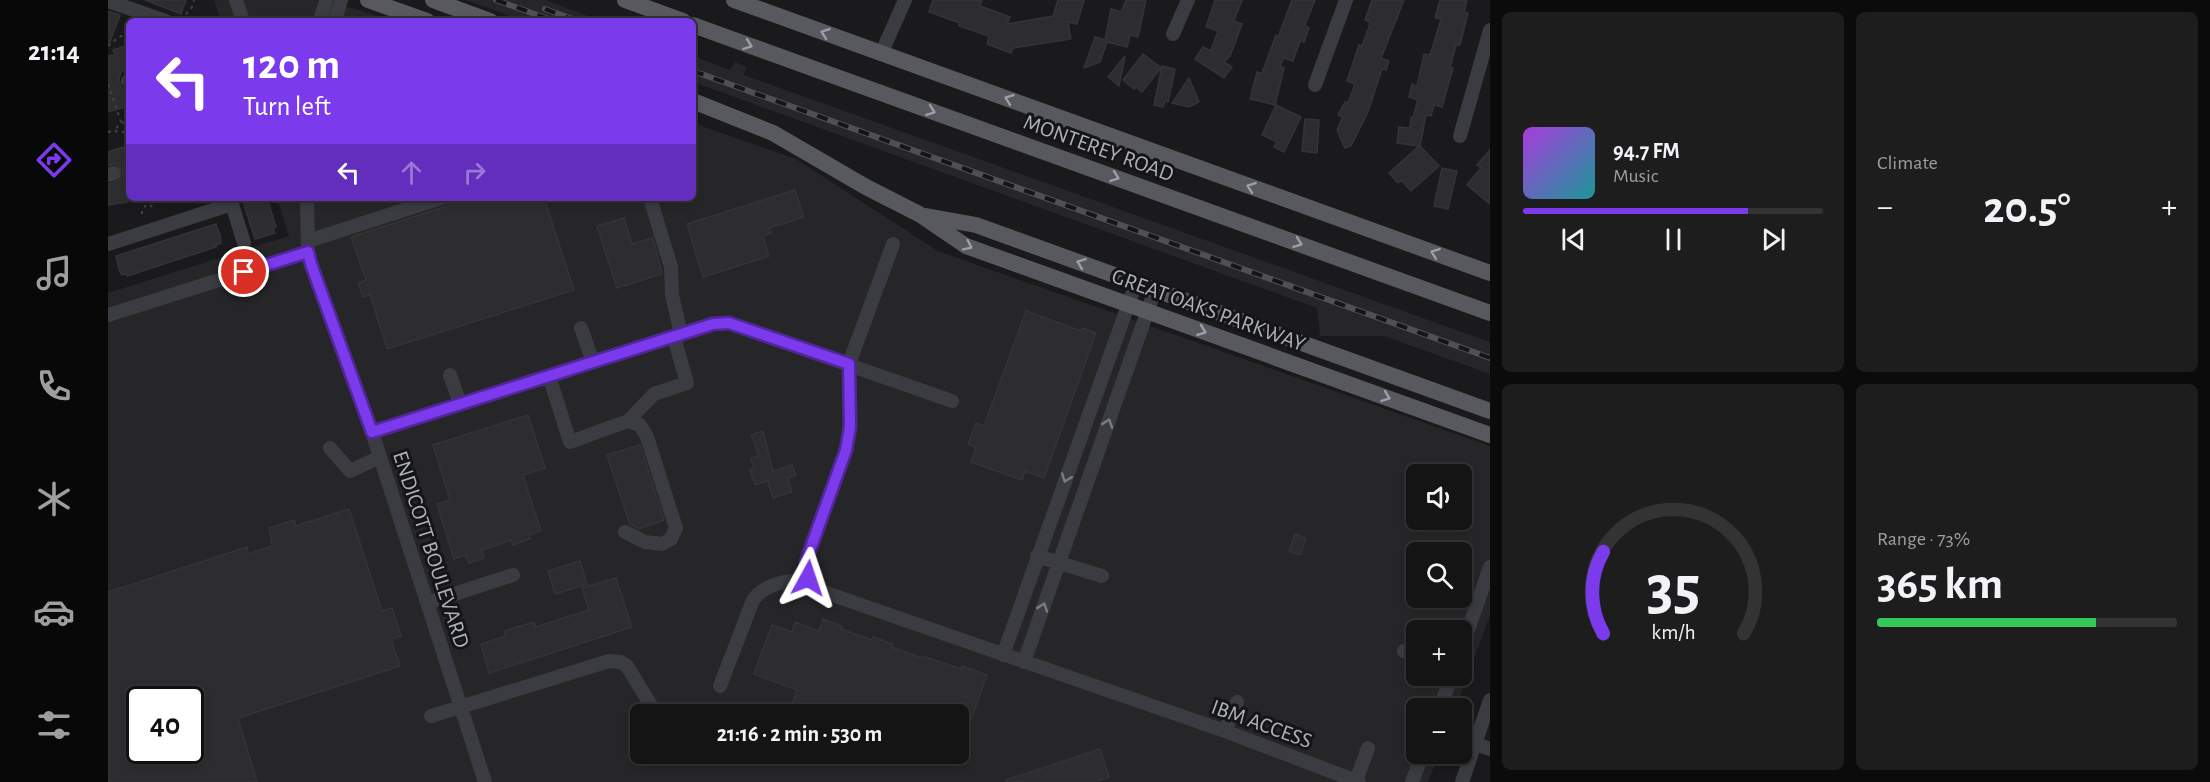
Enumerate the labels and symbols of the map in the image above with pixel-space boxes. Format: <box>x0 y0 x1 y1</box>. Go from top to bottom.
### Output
one-way arrow <box>820 28 831 41</box>
one-way arrow <box>742 37 753 50</box>
one-way arrow <box>1004 94 1015 107</box>
one-way arrow <box>926 103 936 116</box>
street label: MONTEREY ROAD <box>1021 111 1177 185</box>
one-way arrow <box>1109 170 1120 182</box>
one-way arrow <box>1247 181 1257 194</box>
one-way arrow <box>1292 236 1303 249</box>
one-way arrow <box>962 238 973 250</box>
pin <box>218 246 269 297</box>
one-way arrow <box>1430 247 1441 260</box>
one-way arrow <box>1076 258 1087 271</box>
street label: GREAT OAKS PARKWAY <box>1109 265 1309 355</box>
one-way arrow <box>1197 324 1207 337</box>
one-way arrow <box>1380 390 1391 402</box>
one-way arrow <box>1101 418 1114 429</box>
street label: ENDICOTT BOULEVARD <box>389 448 473 650</box>
one-way arrow <box>1060 472 1073 483</box>
position arrow <box>776 546 840 610</box>
one-way arrow <box>1035 602 1048 613</box>
speed limit sign: 40 <box>126 686 204 764</box>
street label: IBM ACCESS <box>1208 696 1315 752</box>

